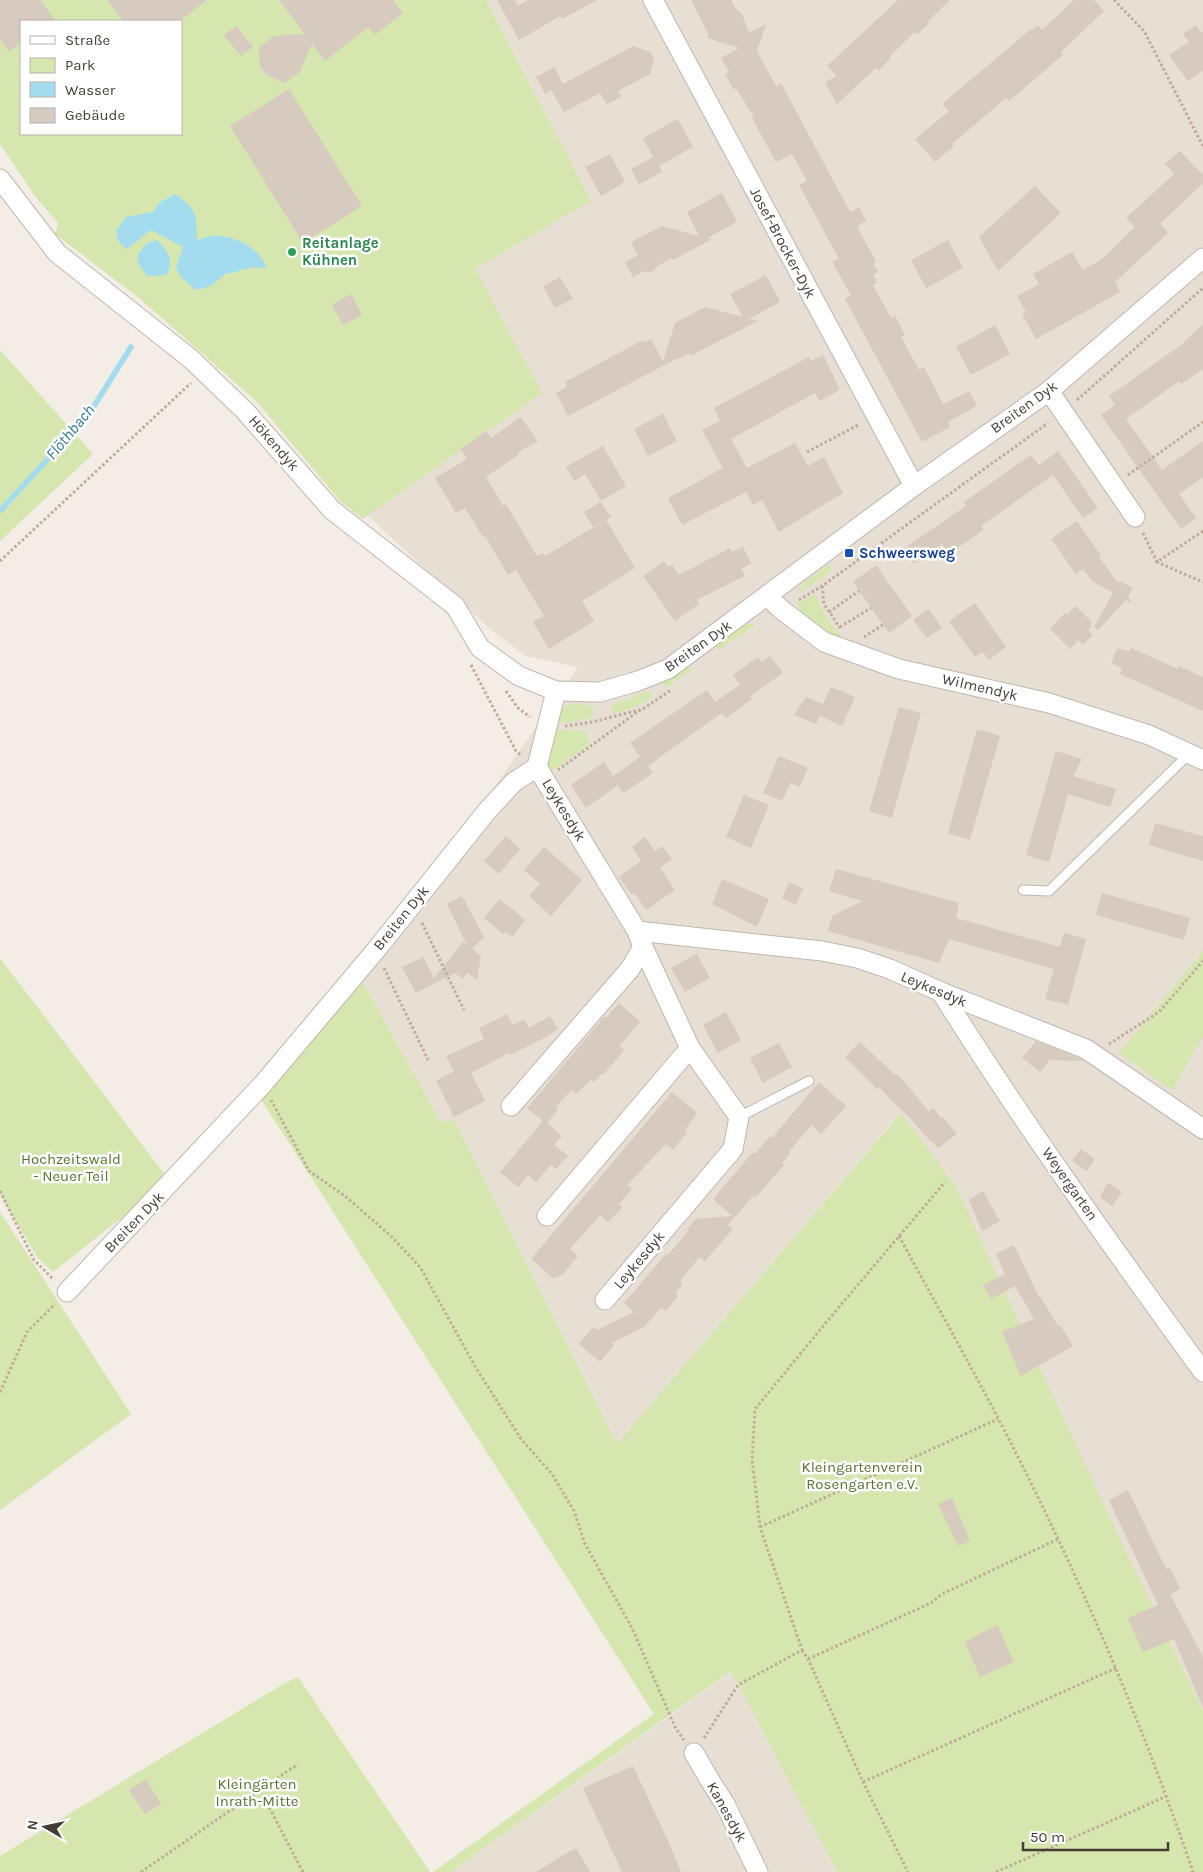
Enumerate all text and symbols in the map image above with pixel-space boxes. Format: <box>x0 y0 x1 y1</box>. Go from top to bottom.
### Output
legend <box>20 20 182 135</box>
text: Straße <box>65 31 110 49</box>
text: Park <box>65 56 95 74</box>
text: Wasser <box>65 81 116 99</box>
text: Gebäude <box>65 106 125 124</box>
street label: Josef-Brocker-Dyk <box>746 184 820 302</box>
place label: Reitanlage Kühnen <box>302 234 379 269</box>
marker: Reitanlage Kühnen <box>286 246 298 258</box>
street label: Breiten Dyk <box>987 377 1061 437</box>
water label: Flöthbach <box>41 401 99 463</box>
street label: Hökendyk <box>245 412 303 474</box>
place label: Schweersweg <box>859 544 955 562</box>
marker: Schweersweg <box>843 547 855 559</box>
street label: Breiten Dyk <box>661 616 735 676</box>
street label: Wilmendyk <box>940 670 1020 704</box>
street label: Leykesdyk <box>538 775 590 845</box>
street label: Breiten Dyk <box>369 882 433 954</box>
street label: Leykesdyk <box>898 967 970 1011</box>
street label: Weyergarten <box>1038 1144 1102 1224</box>
park label: Hochzeitswald - Neuer Teil <box>21 1150 121 1185</box>
street label: Breiten Dyk <box>100 1188 168 1256</box>
street label: Leykesdyk <box>610 1227 668 1293</box>
park label: Kleingartenverein Rosengarten e.V. <box>802 1458 922 1493</box>
park label: Kleingärten Inrath-Mitte <box>215 1775 299 1810</box>
street label: Kanesdyk <box>703 1779 751 1845</box>
north arrow <box>20 1802 70 1852</box>
text: N <box>23 1819 42 1831</box>
scale bar <box>1023 1820 1168 1852</box>
text: 50 m <box>1030 1828 1065 1846</box>

